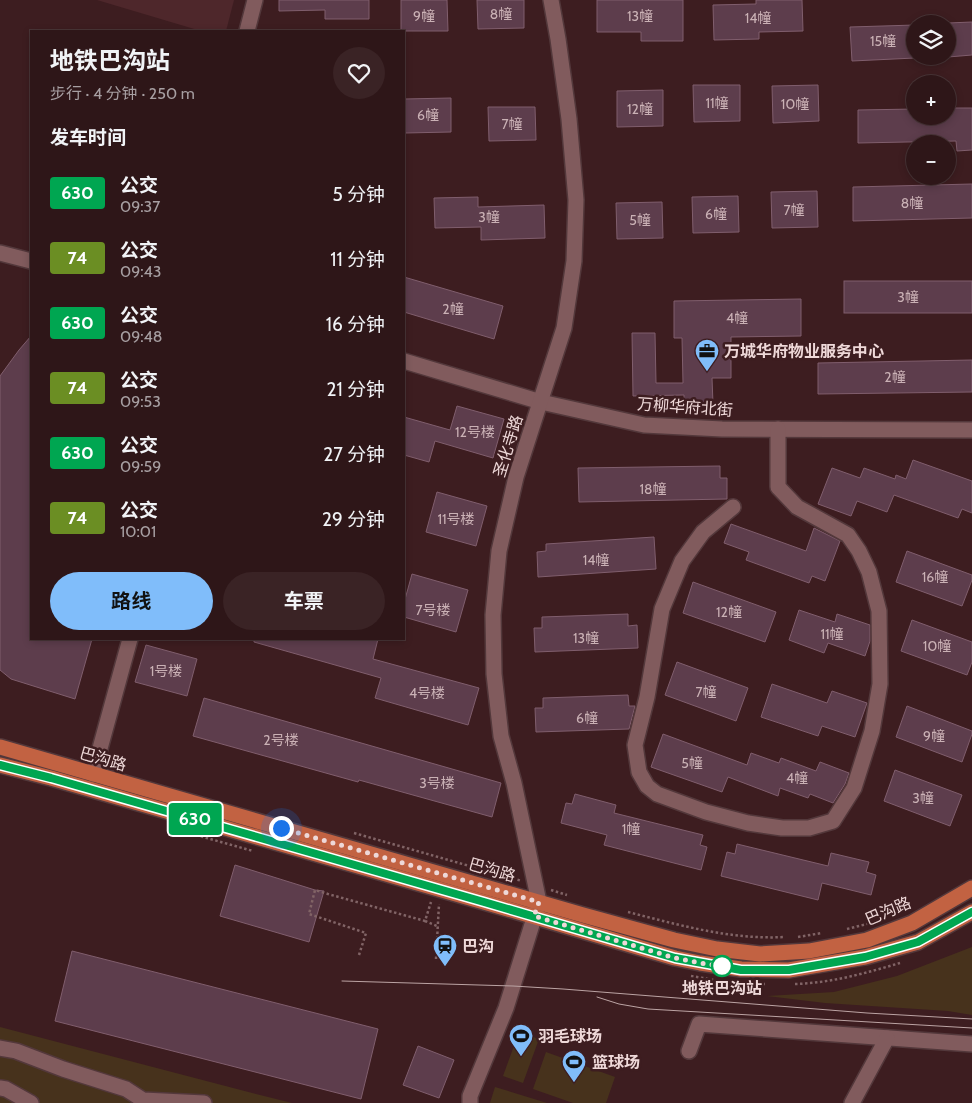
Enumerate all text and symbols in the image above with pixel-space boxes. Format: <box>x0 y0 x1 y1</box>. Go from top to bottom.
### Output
house number: 8幢 <box>490 5 512 23</box>
house number: 9幢 <box>413 7 435 25</box>
house number: 13幢 <box>627 7 653 25</box>
house number: 14幢 <box>745 9 771 27</box>
map controls <box>906 15 956 185</box>
button: layers <box>906 15 956 65</box>
house number: 15幢 <box>870 32 896 50</box>
text: 地铁巴沟站 <box>50 46 170 75</box>
button: heart <box>333 47 385 99</box>
button: + <box>906 75 956 125</box>
text: 步行 · 4 分钟 · 250 m <box>50 84 195 103</box>
house number: 11幢 <box>705 94 729 112</box>
house number: 10幢 <box>781 95 809 113</box>
house number: 12幢 <box>627 100 653 118</box>
house number: 6幢 <box>417 106 439 124</box>
house number: 7幢 <box>501 115 523 133</box>
text: 发车时间 <box>50 126 126 149</box>
button: − <box>906 135 956 185</box>
text: 公交 <box>120 174 158 197</box>
text: 630 <box>61 182 94 204</box>
text: 5 分钟 <box>332 183 385 206</box>
house number: 8幢 <box>901 194 923 212</box>
text: 09:37 <box>120 197 160 216</box>
house number: 7幢 <box>783 201 805 219</box>
house number: 6幢 <box>705 205 727 223</box>
house number: 3幢 <box>478 208 500 226</box>
house number: 5幢 <box>629 211 651 229</box>
text: 公交 <box>120 239 158 262</box>
text: 74 <box>68 247 87 269</box>
text: 11 分钟 <box>330 248 385 271</box>
text: 09:43 <box>120 262 162 281</box>
house number: 3幢 <box>897 288 919 306</box>
house number: 2幢 <box>442 300 464 318</box>
text: 公交 <box>120 304 158 327</box>
house number: 4幢 <box>726 309 748 327</box>
text: 630 <box>61 312 94 334</box>
text: 16 分钟 <box>326 313 385 336</box>
text: 09:48 <box>120 327 163 346</box>
office icon: 万城华府物业服务中心 <box>694 338 720 372</box>
place label: 万城华府物业服务中心 <box>724 342 884 361</box>
house number: 2幢 <box>884 368 906 386</box>
text: 公交 <box>120 369 158 392</box>
text: 74 <box>68 377 87 399</box>
text: 21 分钟 <box>327 378 385 401</box>
text: 09:53 <box>120 392 161 411</box>
street label: 万柳华府北街 <box>636 394 734 420</box>
street label: 圣化寺路 <box>490 413 526 479</box>
house number: 12号楼 <box>455 423 495 441</box>
text: 公交 <box>120 434 158 457</box>
text: 630 <box>61 442 94 464</box>
text: 27 分钟 <box>323 443 385 466</box>
text: 09:59 <box>120 457 161 476</box>
house number: 18幢 <box>639 480 667 498</box>
text: 公交 <box>120 499 158 522</box>
text: 74 <box>68 507 87 529</box>
text: 29 分钟 <box>322 508 385 531</box>
house number: 11号楼 <box>437 510 475 528</box>
text: 10:01 <box>120 522 156 541</box>
house number: 14幢 <box>583 551 609 569</box>
house number: 16幢 <box>922 568 948 586</box>
button: 路线 <box>50 572 213 630</box>
button: 车票 <box>223 572 385 630</box>
house number: 7号楼 <box>415 601 451 619</box>
house number: 12幢 <box>716 603 742 621</box>
house number: 11幢 <box>820 625 844 643</box>
house number: 13幢 <box>573 629 599 647</box>
house number: 10幢 <box>923 637 951 655</box>
house number: 1号楼 <box>150 662 182 680</box>
house number: 7幢 <box>695 683 717 701</box>
house number: 4号楼 <box>409 684 445 702</box>
house number: 6幢 <box>576 709 598 727</box>
house number: 9幢 <box>923 727 945 745</box>
house number: 2号楼 <box>263 731 299 749</box>
street label: 巴沟路 <box>77 743 129 775</box>
house number: 5幢 <box>681 754 703 772</box>
house number: 4幢 <box>786 769 808 787</box>
house number: 3号楼 <box>419 774 455 792</box>
house number: 3幢 <box>912 789 934 807</box>
line badge: 630 <box>166 803 224 835</box>
text: 630 <box>179 808 211 830</box>
your location <box>269 816 294 841</box>
house number: 1幢 <box>622 820 640 838</box>
street label: 巴沟路 <box>466 854 518 886</box>
street label: 巴沟路 <box>862 893 914 929</box>
station icon: 巴沟 <box>432 933 458 967</box>
place label: 巴沟 <box>462 937 494 956</box>
marker: 地铁巴沟站 <box>711 955 733 977</box>
place label: 地铁巴沟站 <box>682 979 762 998</box>
sports icon: 羽毛球场 <box>508 1023 534 1057</box>
place label: 羽毛球场 <box>538 1027 602 1046</box>
sports icon: 篮球场 <box>561 1049 587 1083</box>
place label: 篮球场 <box>592 1053 640 1072</box>

